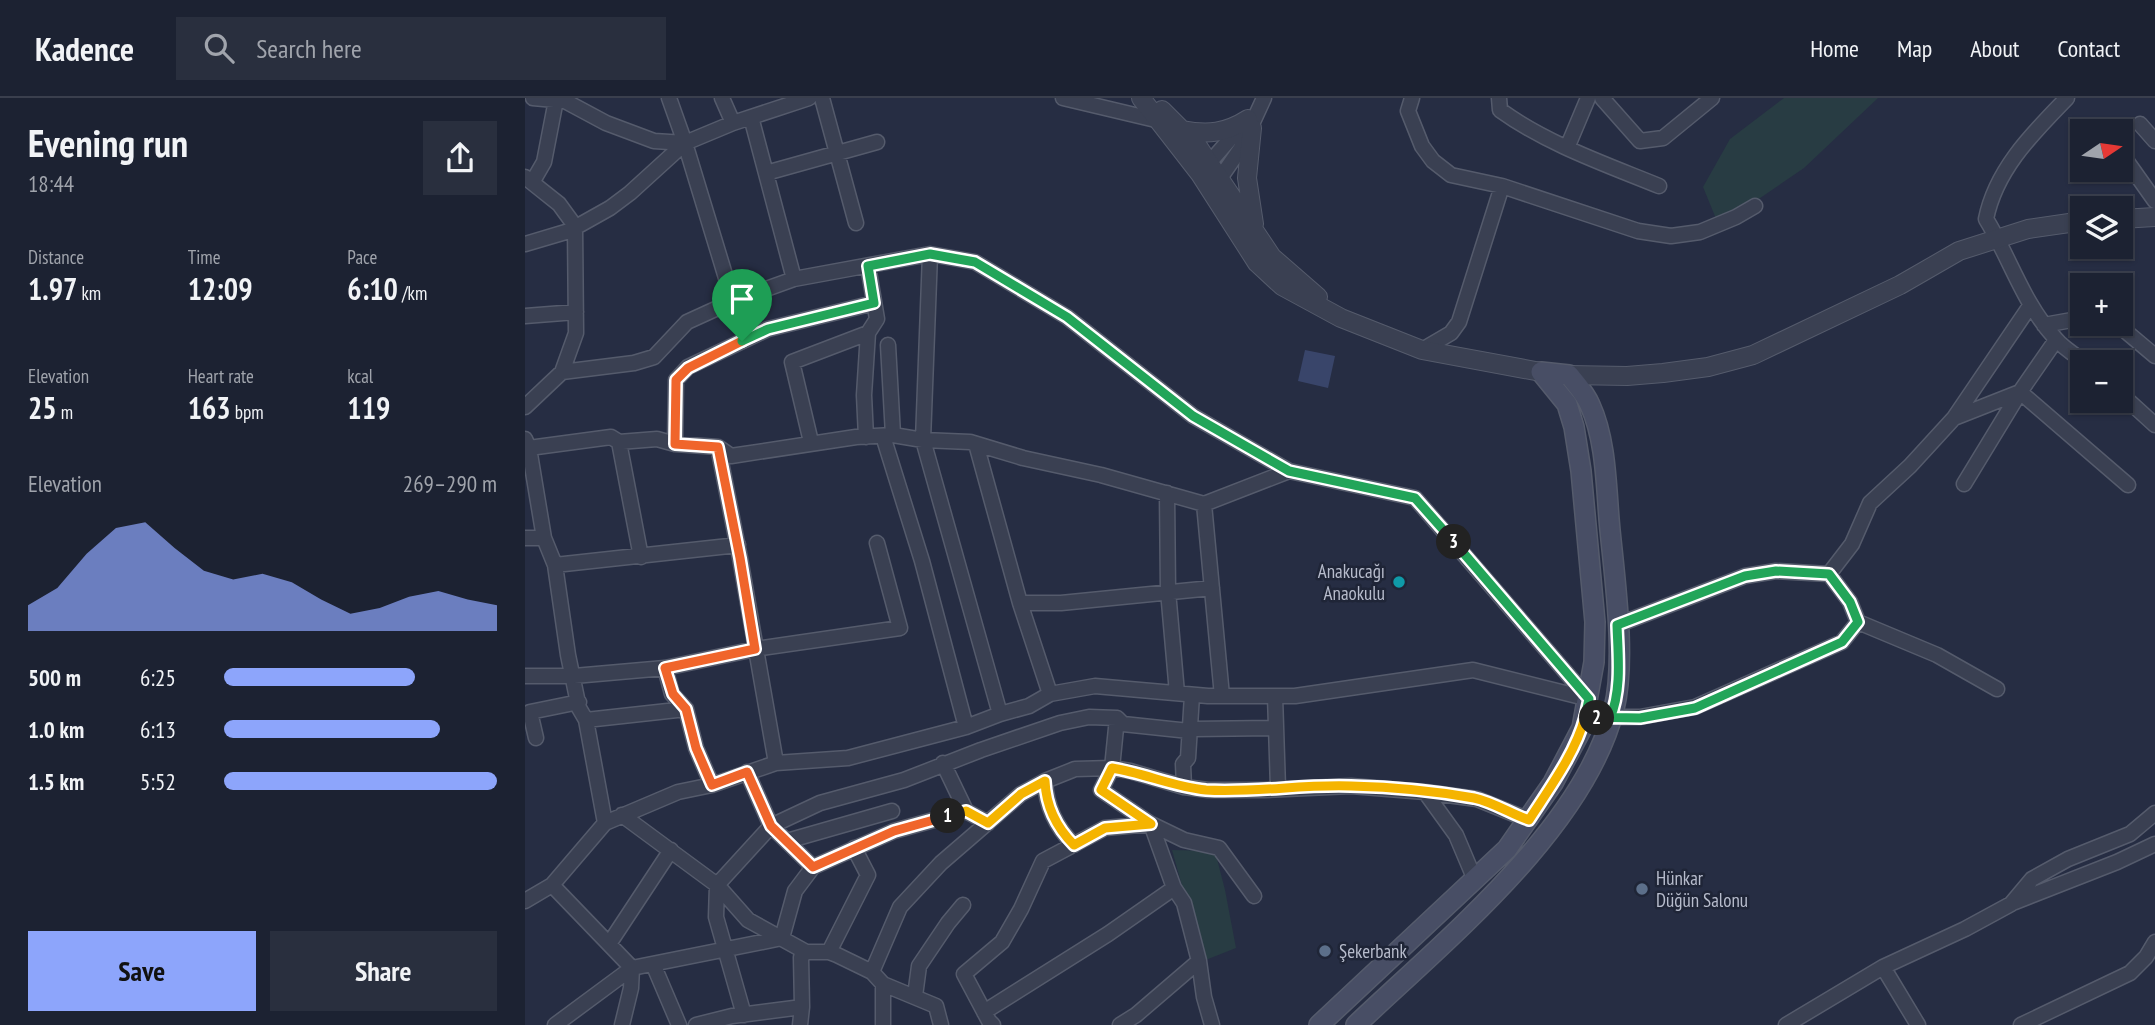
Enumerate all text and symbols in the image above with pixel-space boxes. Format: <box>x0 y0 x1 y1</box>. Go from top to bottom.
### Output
search box <box>176 17 666 80</box>
text: Kadence <box>35 27 134 70</box>
icon: search <box>200 29 238 67</box>
text: Search here <box>256 32 362 65</box>
text: Home <box>1810 33 1859 64</box>
text: Map <box>1897 33 1932 64</box>
text: About <box>1970 33 2019 64</box>
text: Contact <box>2057 33 2120 64</box>
text: Evening run <box>28 118 188 167</box>
north arrow <box>2070 119 2133 182</box>
map controls <box>2070 119 2133 413</box>
button: share <box>423 121 497 195</box>
text: 18:44 <box>28 169 74 198</box>
button: layers <box>2070 196 2133 259</box>
text: Distance <box>28 245 84 269</box>
text: Time <box>188 245 221 269</box>
text: Pace <box>347 245 377 269</box>
text: 1.97 <box>28 269 77 308</box>
text: 12:09 <box>188 269 253 308</box>
text: 6:10 <box>347 269 398 308</box>
pin <box>712 269 772 341</box>
button: + <box>2070 273 2133 336</box>
icon: arrive <box>723 280 761 318</box>
text: km <box>77 281 101 305</box>
text: /km <box>398 281 427 305</box>
button: − <box>2070 350 2133 413</box>
text: Elevation <box>28 364 89 388</box>
text: Heart rate <box>188 364 254 388</box>
text: kcal <box>347 364 373 388</box>
text: 25 <box>28 388 57 427</box>
text: 163 <box>188 388 231 427</box>
text: 119 <box>347 388 390 427</box>
text: m <box>57 400 73 424</box>
text: bpm <box>231 400 264 424</box>
text: Elevation <box>28 469 102 498</box>
text: 269–290 m <box>403 469 497 498</box>
pin: 3 <box>1437 524 1471 560</box>
text: 3 <box>1449 529 1458 553</box>
place label: Anakucağı Anaokulu <box>1318 559 1385 605</box>
marker: Anakucağı Anaokulu <box>1391 574 1407 590</box>
text: 500 m <box>28 663 81 692</box>
text: 6:25 <box>140 663 176 692</box>
pin: 2 <box>1579 700 1615 736</box>
text: 2 <box>1592 705 1601 729</box>
text: 1.0 km <box>28 715 84 744</box>
text: 6:13 <box>140 715 176 744</box>
text: 1.5 km <box>28 767 84 796</box>
text: 5:52 <box>140 767 176 796</box>
pin: 1 <box>931 798 965 834</box>
text: 1 <box>943 803 952 827</box>
place label: Hünkar Düğün Salonu <box>1656 866 1748 912</box>
marker: Hünkar Düğün Salonu <box>1634 881 1650 897</box>
button: Save <box>28 931 256 1011</box>
button: Share <box>270 931 497 1011</box>
place label: Şekerbank <box>1339 939 1407 963</box>
marker: Şekerbank <box>1317 943 1333 959</box>

